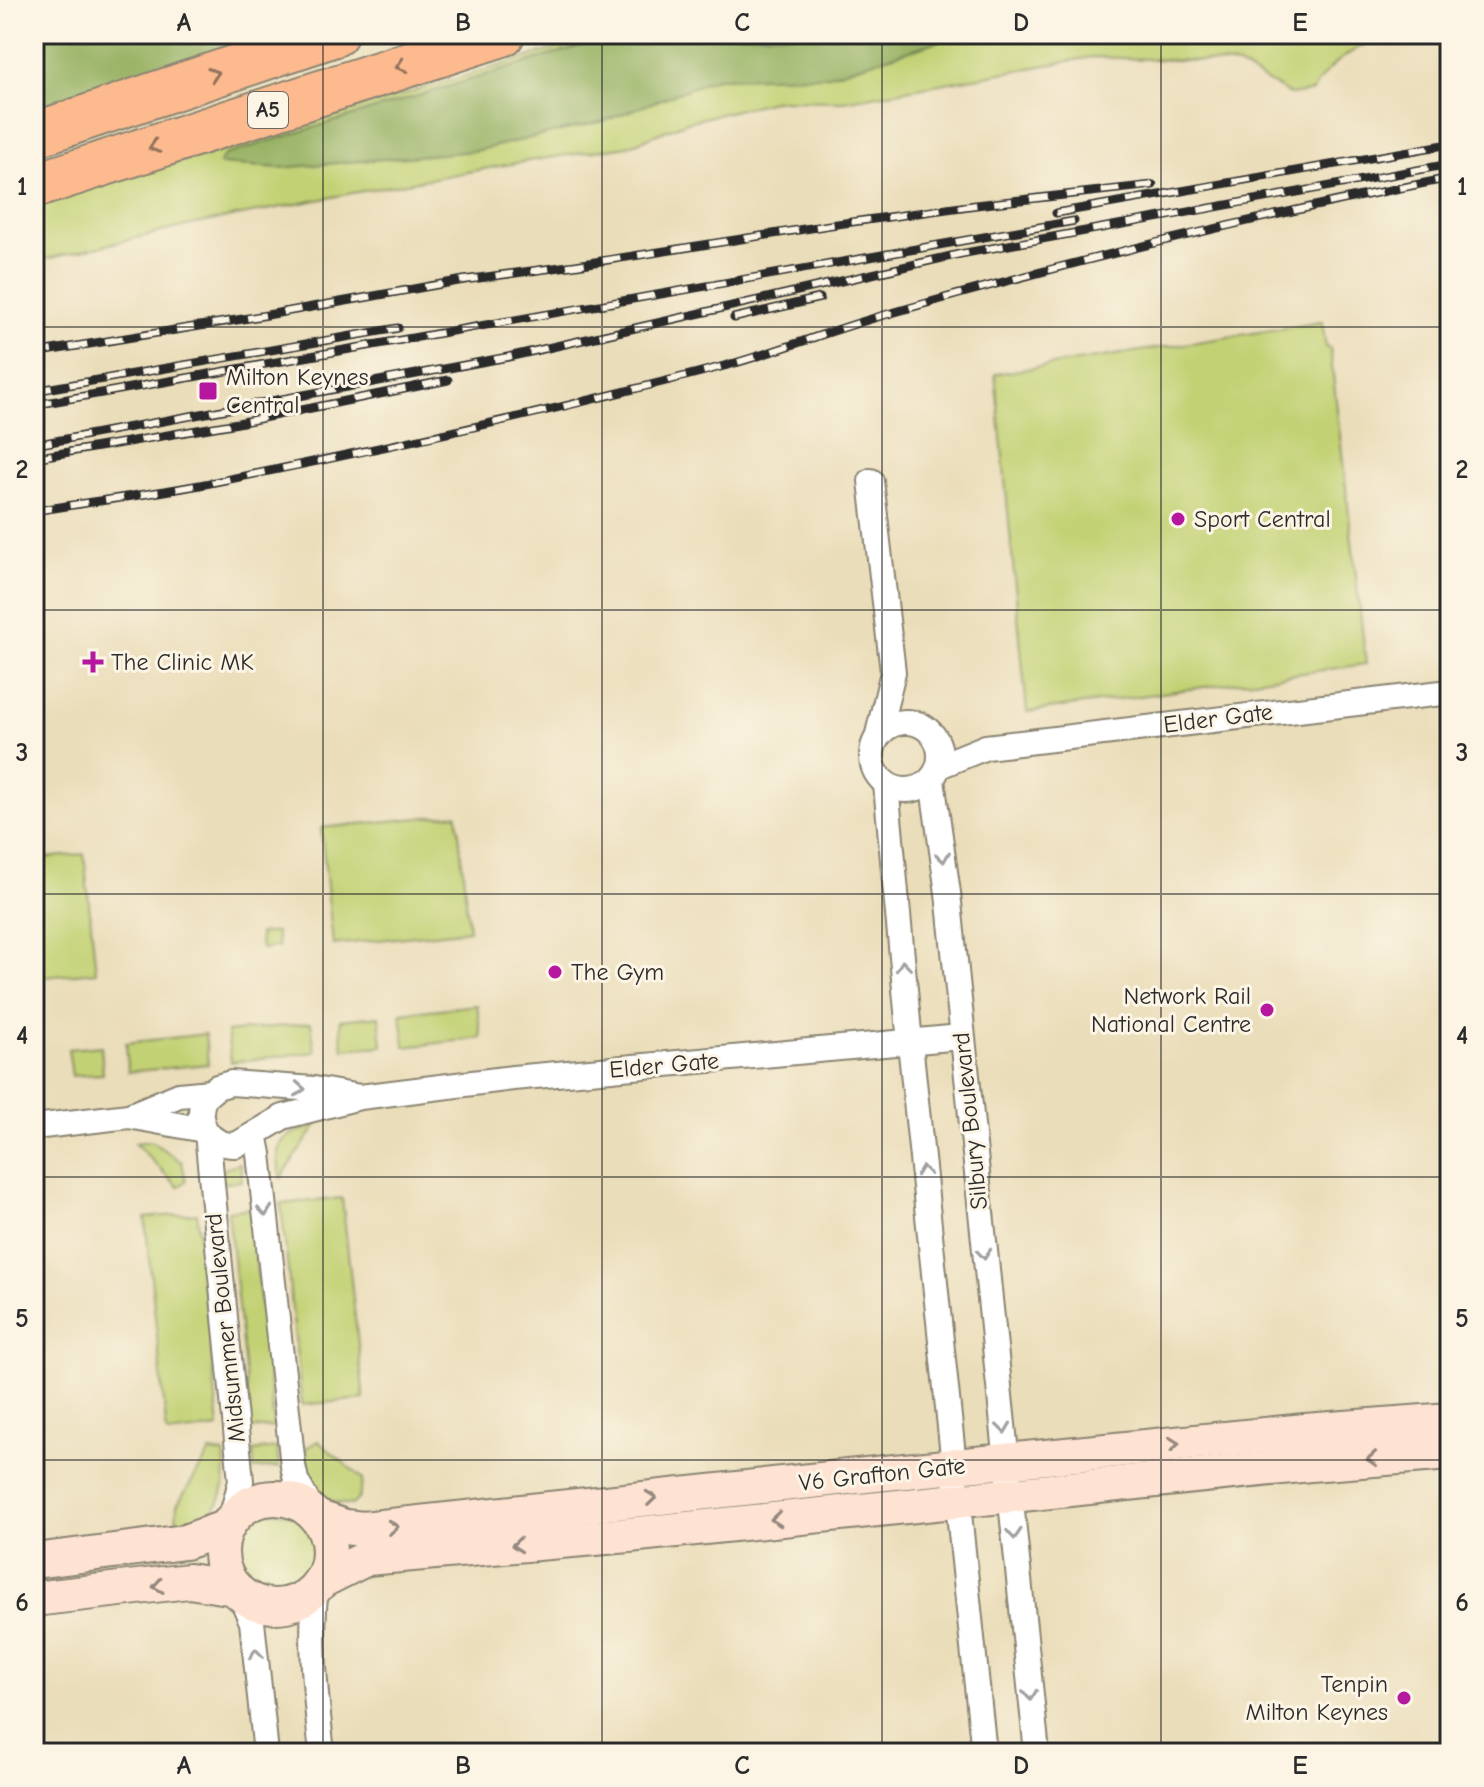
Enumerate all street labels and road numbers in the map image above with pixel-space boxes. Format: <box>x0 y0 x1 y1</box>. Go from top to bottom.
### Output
road number: A5 <box>248 92 288 128</box>
street label: Elder Gate <box>1162 697 1274 739</box>
street label: Silbury Boulevard <box>947 1031 993 1211</box>
street label: Elder Gate <box>608 1046 720 1084</box>
street label: Midsummer Boulevard <box>199 1212 251 1444</box>
street label: V6 Grafton Gate <box>797 1451 967 1497</box>

